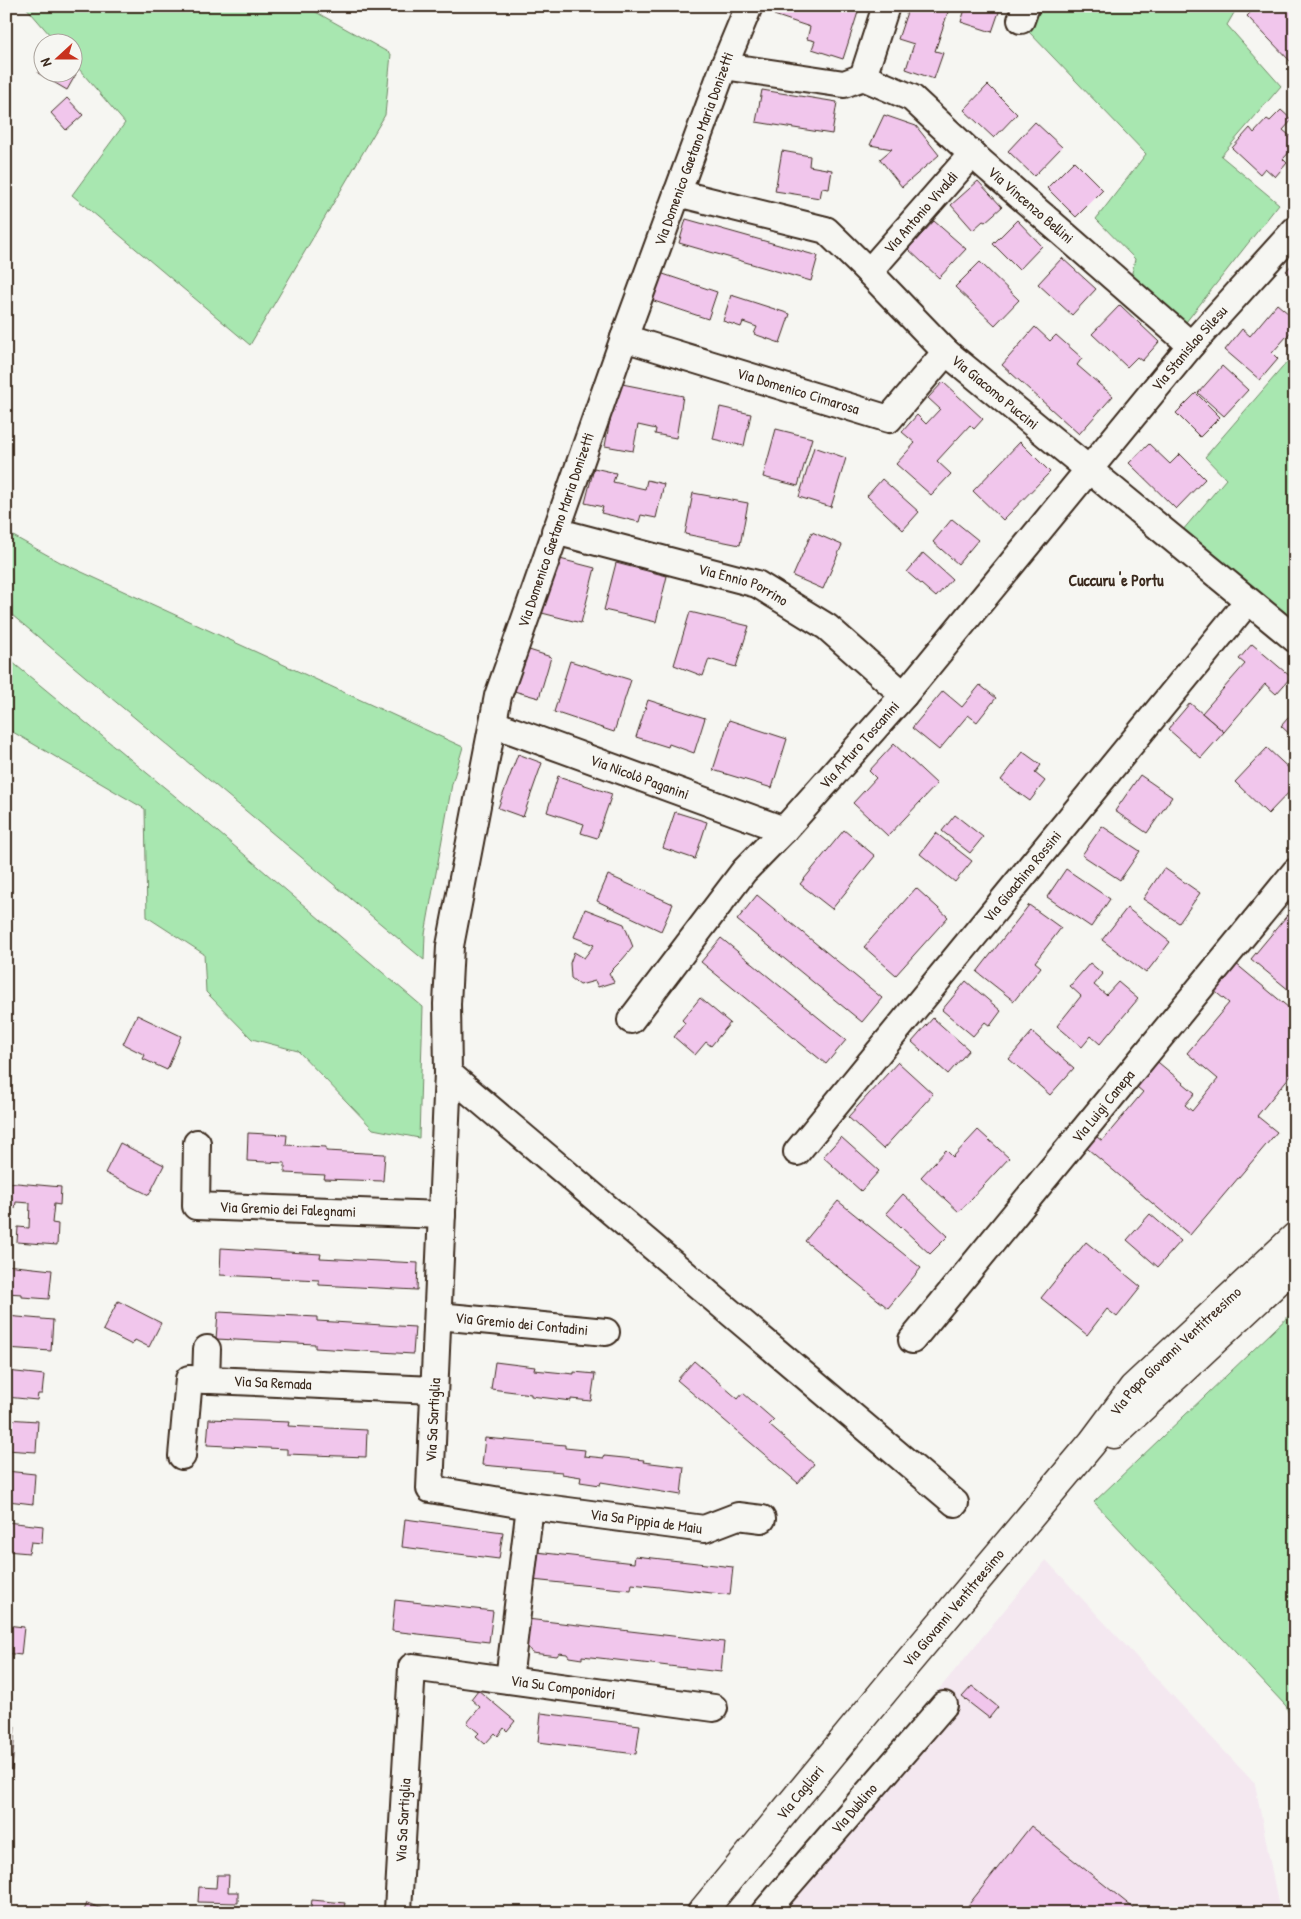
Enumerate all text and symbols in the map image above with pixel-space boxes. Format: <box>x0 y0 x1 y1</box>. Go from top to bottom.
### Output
north arrow <box>32 32 82 82</box>
street label: Via Domenico Gaetano Maria Donizetti <box>649 49 738 249</box>
text: N <box>35 55 56 70</box>
street label: Via Vincenzo Bellini <box>984 162 1079 248</box>
street label: Via Antonio Vivaldi <box>879 166 962 258</box>
street label: Via Stanislao Silesu <box>1146 301 1232 395</box>
street label: Via Giacomo Puccini <box>947 350 1043 434</box>
street label: Via Domenico Cimarosa <box>734 362 862 419</box>
street label: Via Domenico Gaetano Maria Donizetti <box>512 430 599 630</box>
street label: Via Ennio Porrino <box>696 558 792 611</box>
district label: Cuccuru 'e Portu <box>1068 569 1164 591</box>
street label: Via Arturo Toscanini <box>814 696 904 793</box>
street label: Via Nicolò Paganini <box>587 749 692 804</box>
street label: Via Gioachino Rossini <box>978 826 1066 927</box>
street label: Via Luigi Canepa <box>1067 1065 1139 1147</box>
street label: Via Gremio dei Falegnami <box>219 1196 356 1222</box>
street label: Via Papa Giovanni Ventitreesimo <box>1105 1281 1246 1420</box>
street label: Via Gremio dei Contadini <box>454 1307 589 1340</box>
street label: Via Sa Remada <box>233 1370 312 1394</box>
street label: Via Sa Sartiglia <box>420 1377 445 1463</box>
street label: Via Sa Pippia de Maiu <box>589 1503 704 1539</box>
street label: Via Giovanni Ventitreesimo <box>898 1544 1009 1671</box>
street label: Via Su Componidori <box>509 1669 617 1705</box>
street label: Via Cagliari <box>771 1761 828 1824</box>
street label: Via Sa Sartiglia <box>390 1777 416 1863</box>
street label: Via Dublino <box>826 1778 882 1838</box>

